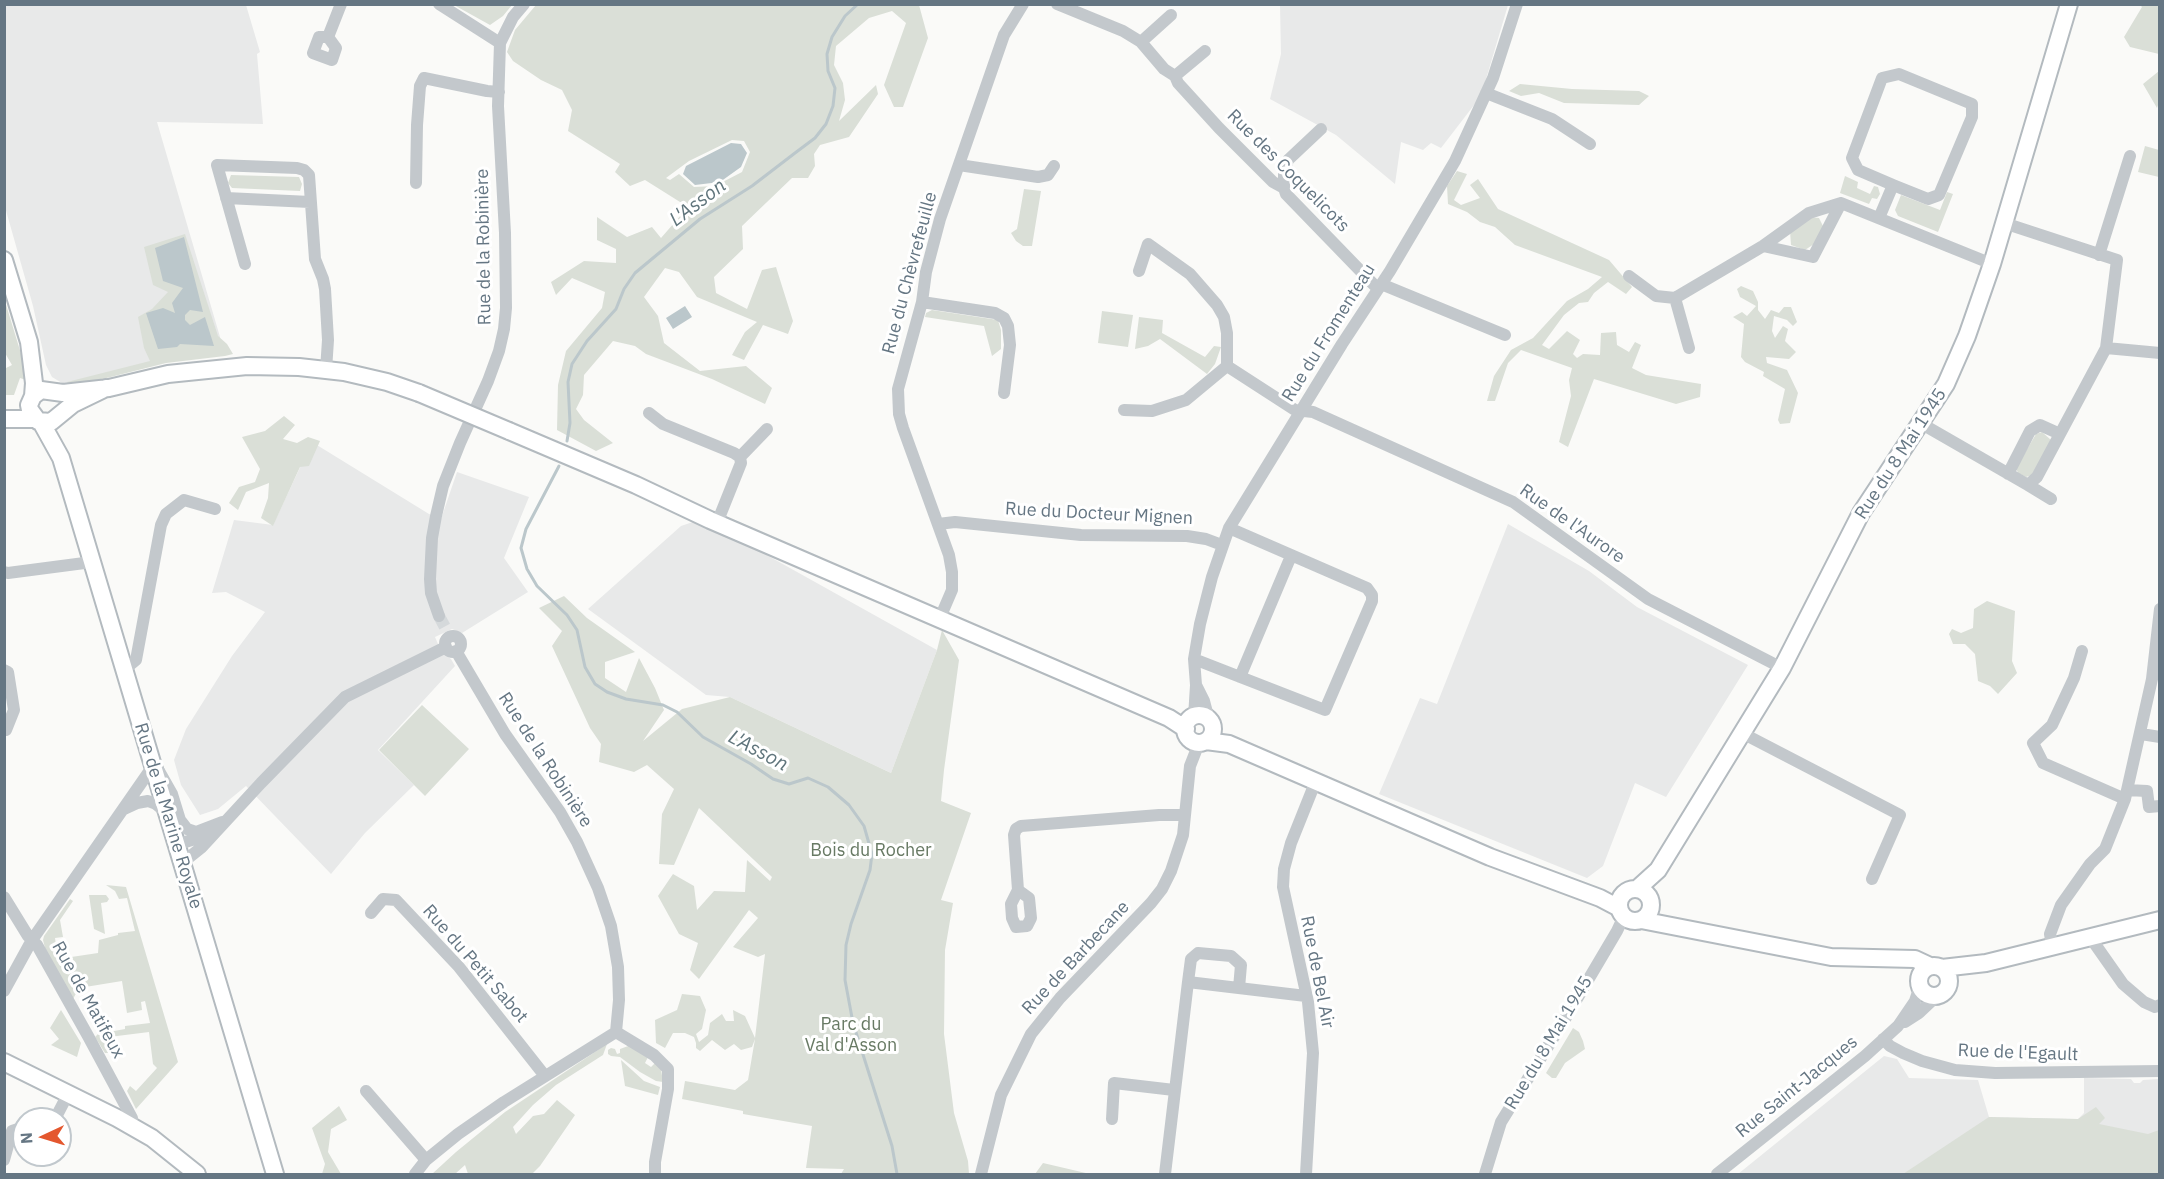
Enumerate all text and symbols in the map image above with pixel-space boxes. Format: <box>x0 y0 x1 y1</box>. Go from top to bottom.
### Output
street label: Rue des Coquelicots <box>1222 105 1354 237</box>
street label: Rue de la Robinière <box>472 169 496 325</box>
water label: L'Asson <box>665 174 731 232</box>
street label: Rue du Chèvrefeuille <box>878 189 942 357</box>
street label: Rue du Fromenteau <box>1278 260 1380 406</box>
street label: Rue du 8 Mai 1945 <box>1851 384 1951 524</box>
street label: Rue de l'Aurore <box>1515 480 1629 568</box>
street label: Rue du Docteur Mignen <box>1004 498 1194 530</box>
street label: Rue de la Robinière <box>493 689 597 831</box>
street label: Rue de la Marine Royale <box>129 720 207 912</box>
water label: L'Asson <box>724 725 792 777</box>
park label: Bois du Rocher <box>810 840 932 862</box>
street label: Rue de Barbecane <box>1018 897 1134 1019</box>
street label: Rue du Petit Sabot <box>418 900 532 1028</box>
street label: Rue de Bel Air <box>1296 914 1338 1030</box>
street label: Rue de Matifeux <box>47 938 129 1062</box>
street label: Rue du 8 Mai 1945 <box>1501 972 1597 1114</box>
park label: Parc du Val d'Asson <box>805 1014 897 1056</box>
street label: Rue Saint-Jacques <box>1732 1031 1862 1143</box>
street label: Rue de l'Egault <box>1957 1040 2079 1066</box>
north arrow <box>12 1107 72 1167</box>
text: N <box>16 1132 36 1145</box>

